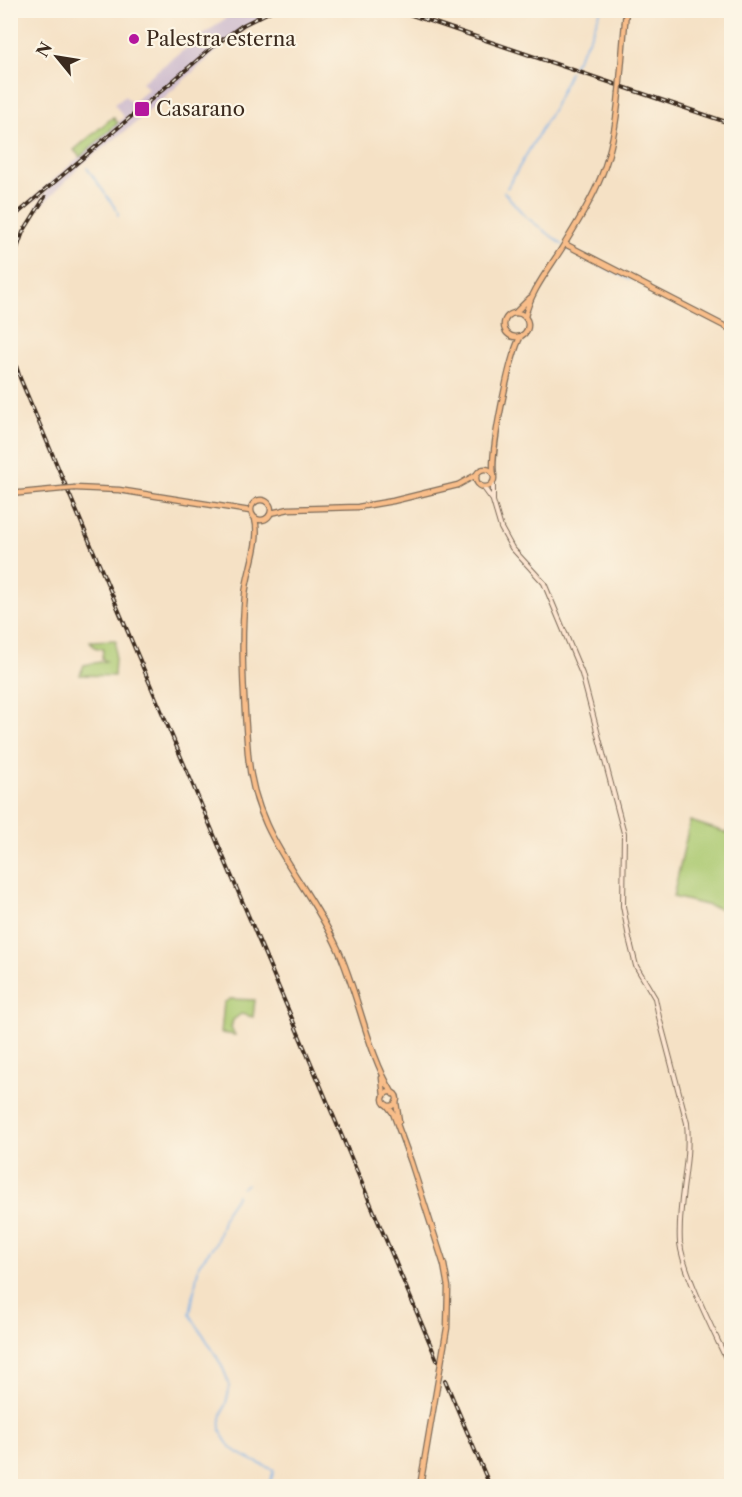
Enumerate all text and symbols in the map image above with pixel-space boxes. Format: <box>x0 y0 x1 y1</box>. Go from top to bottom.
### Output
north arrow <box>27 27 87 87</box>
place label: Palestra esterna <box>146 27 296 51</box>
marker: Palestra esterna <box>127 32 141 46</box>
text: N <box>32 38 56 61</box>
place label: Casarano <box>156 97 245 121</box>
marker: Casarano <box>133 100 151 118</box>

